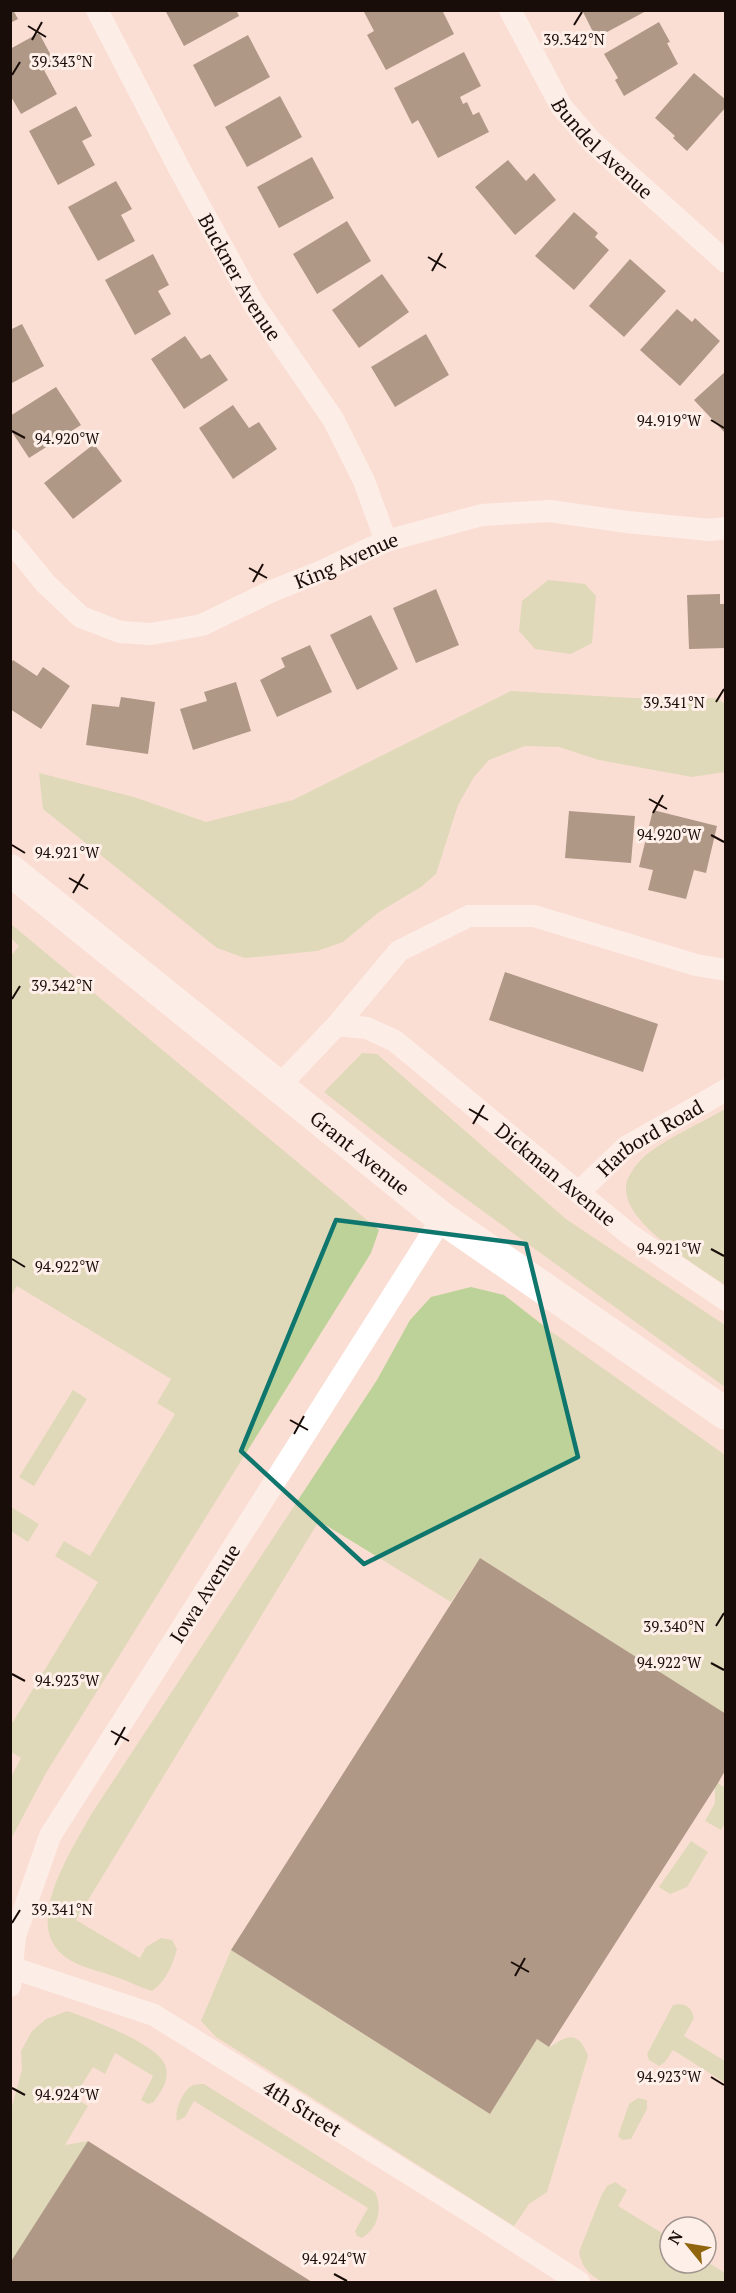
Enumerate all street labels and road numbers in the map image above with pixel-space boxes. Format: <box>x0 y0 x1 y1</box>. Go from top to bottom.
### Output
street label: Bundel Avenue <box>546 93 659 204</box>
street label: Buckner Avenue <box>193 208 288 346</box>
street label: King Avenue <box>290 525 401 594</box>
street label: Harbord Road <box>590 1093 708 1182</box>
street label: Grant Avenue <box>305 1104 416 1201</box>
street label: Dickman Avenue <box>490 1116 622 1232</box>
street label: Iowa Avenue <box>163 1538 246 1648</box>
street label: 4th Street <box>258 2073 348 2143</box>

